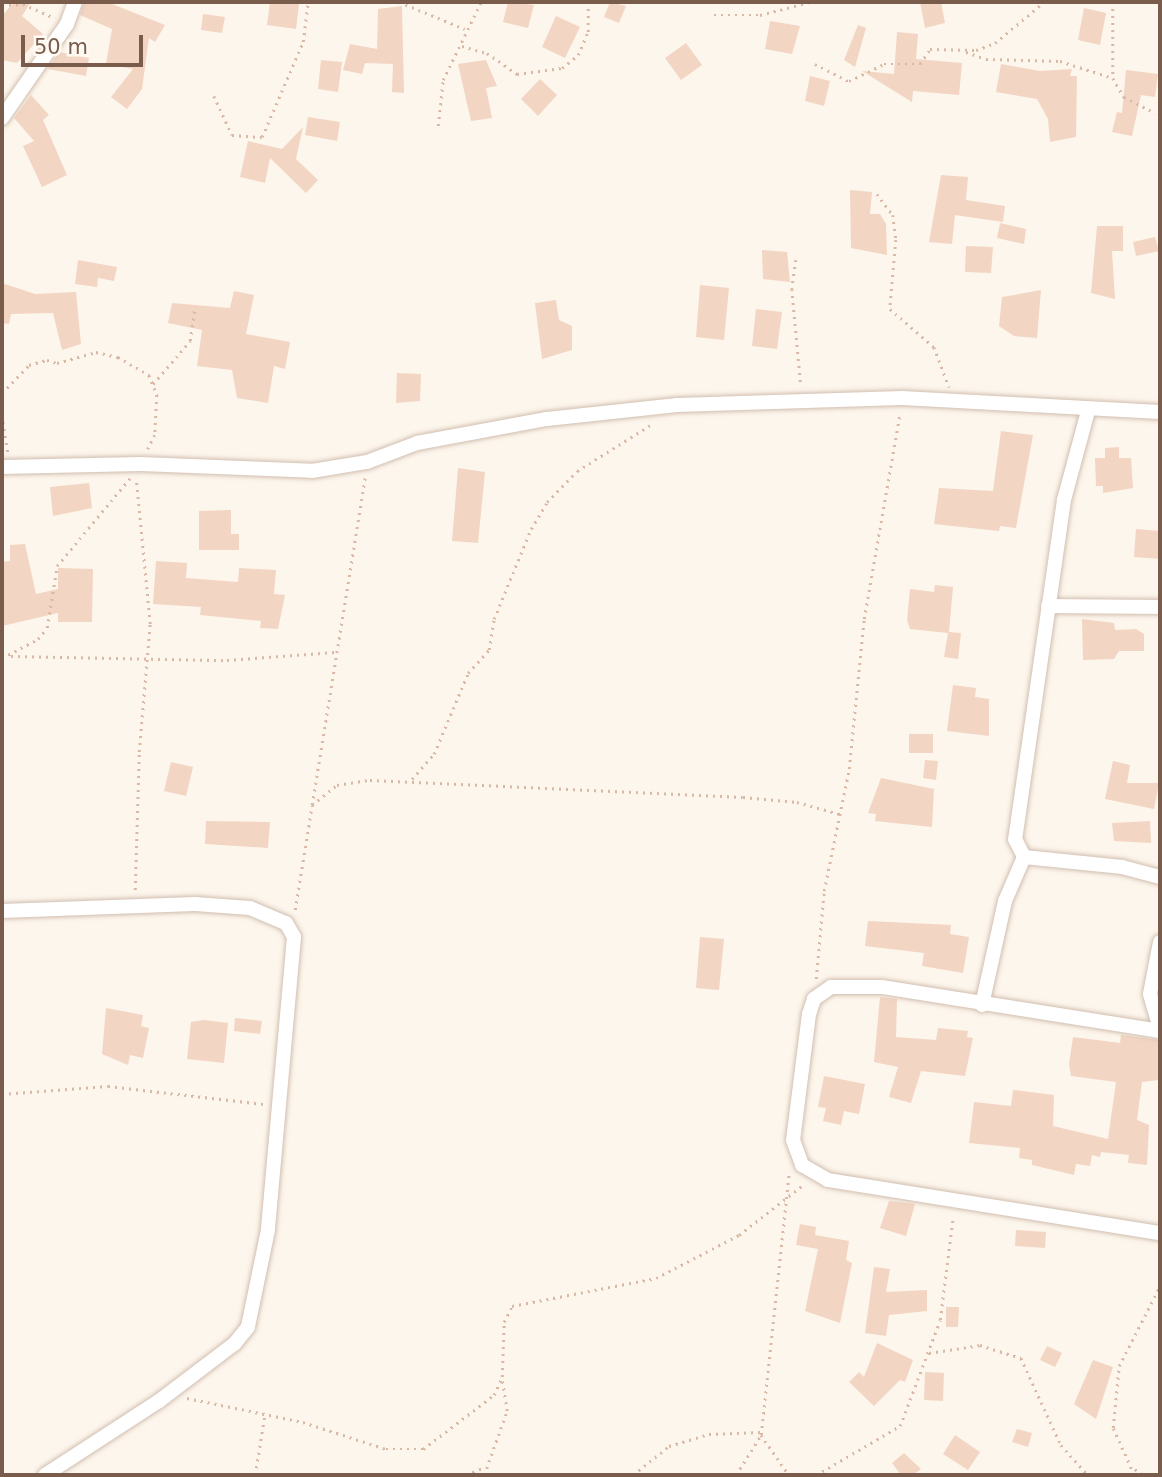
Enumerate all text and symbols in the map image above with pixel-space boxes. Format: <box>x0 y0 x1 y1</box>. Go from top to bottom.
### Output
scale bar <box>24 21 147 65</box>
text: 50 m <box>34 35 88 59</box>

